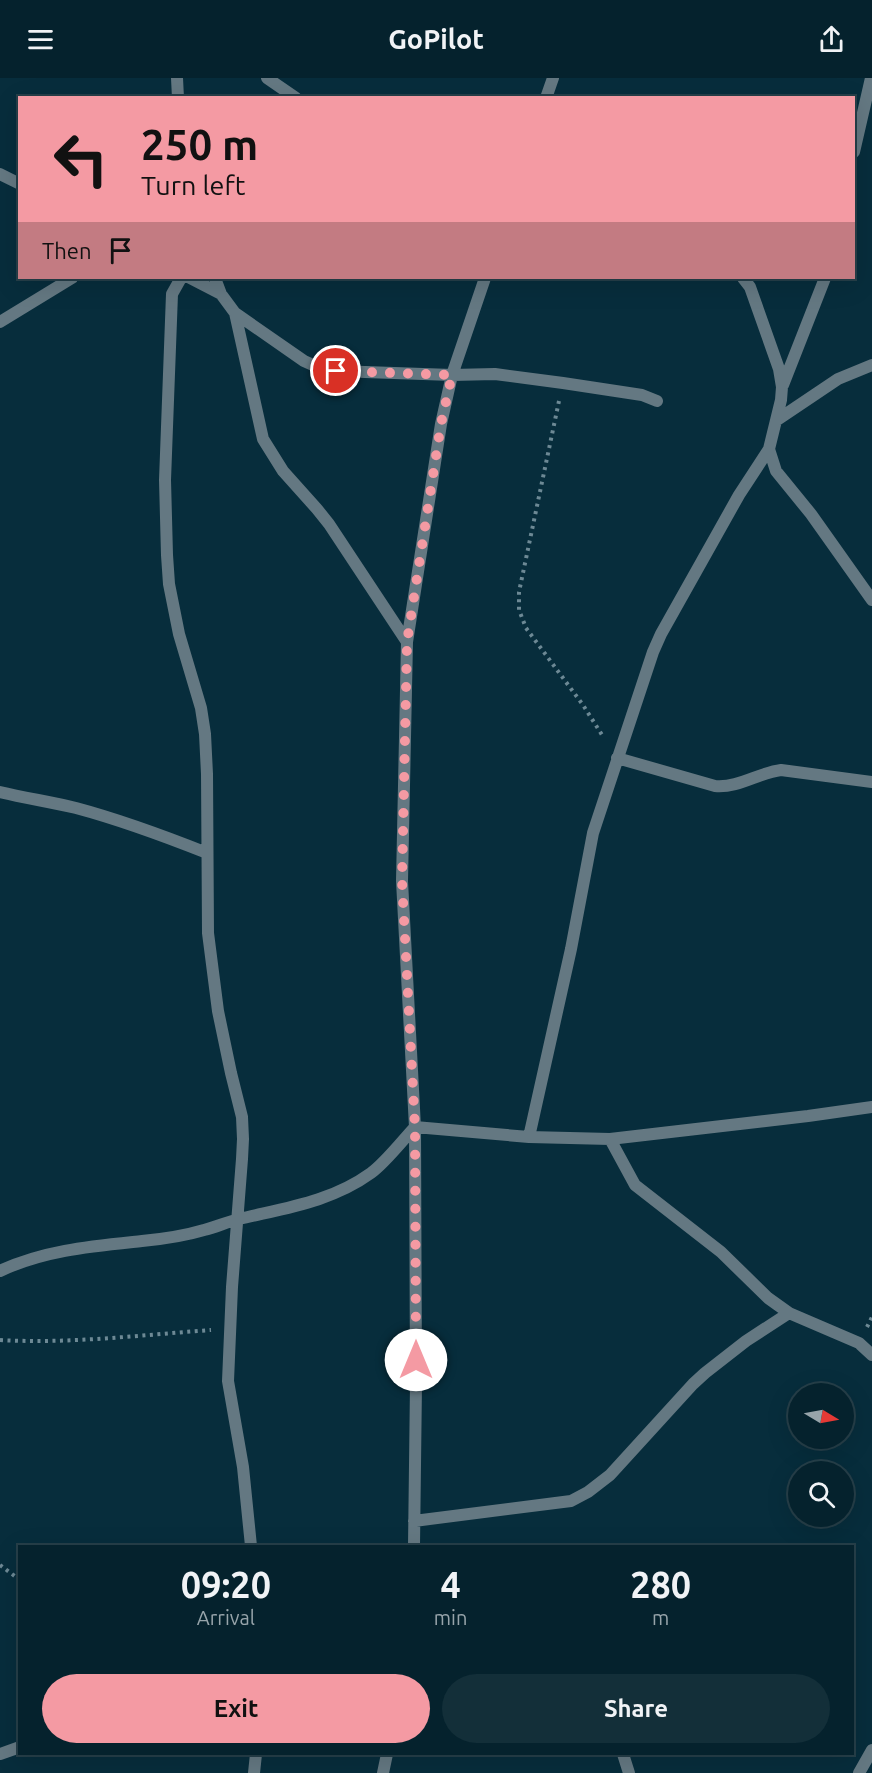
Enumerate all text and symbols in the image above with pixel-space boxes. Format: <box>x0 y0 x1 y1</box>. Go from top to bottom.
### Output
icon: menu <box>24 23 57 56</box>
icon: share <box>815 23 848 56</box>
text: GoPilot <box>388 24 484 54</box>
icon: left <box>42 120 120 198</box>
text: 250 m <box>141 121 258 168</box>
text: Turn left <box>141 170 245 200</box>
icon: arrive <box>104 234 137 267</box>
text: Then <box>42 238 92 263</box>
pin <box>310 345 361 396</box>
icon: arrive <box>319 354 352 387</box>
position arrow <box>384 1328 448 1392</box>
north arrow <box>788 1383 854 1449</box>
map controls <box>788 1383 854 1527</box>
button: search <box>788 1461 854 1527</box>
text: 09:20 <box>181 1564 271 1605</box>
text: 4 <box>440 1564 461 1605</box>
text: 280 <box>630 1564 691 1605</box>
text: Arrival <box>197 1606 255 1629</box>
text: min <box>434 1606 467 1629</box>
text: m <box>652 1606 669 1629</box>
button: Exit <box>42 1674 430 1743</box>
button: Share <box>442 1674 830 1743</box>

